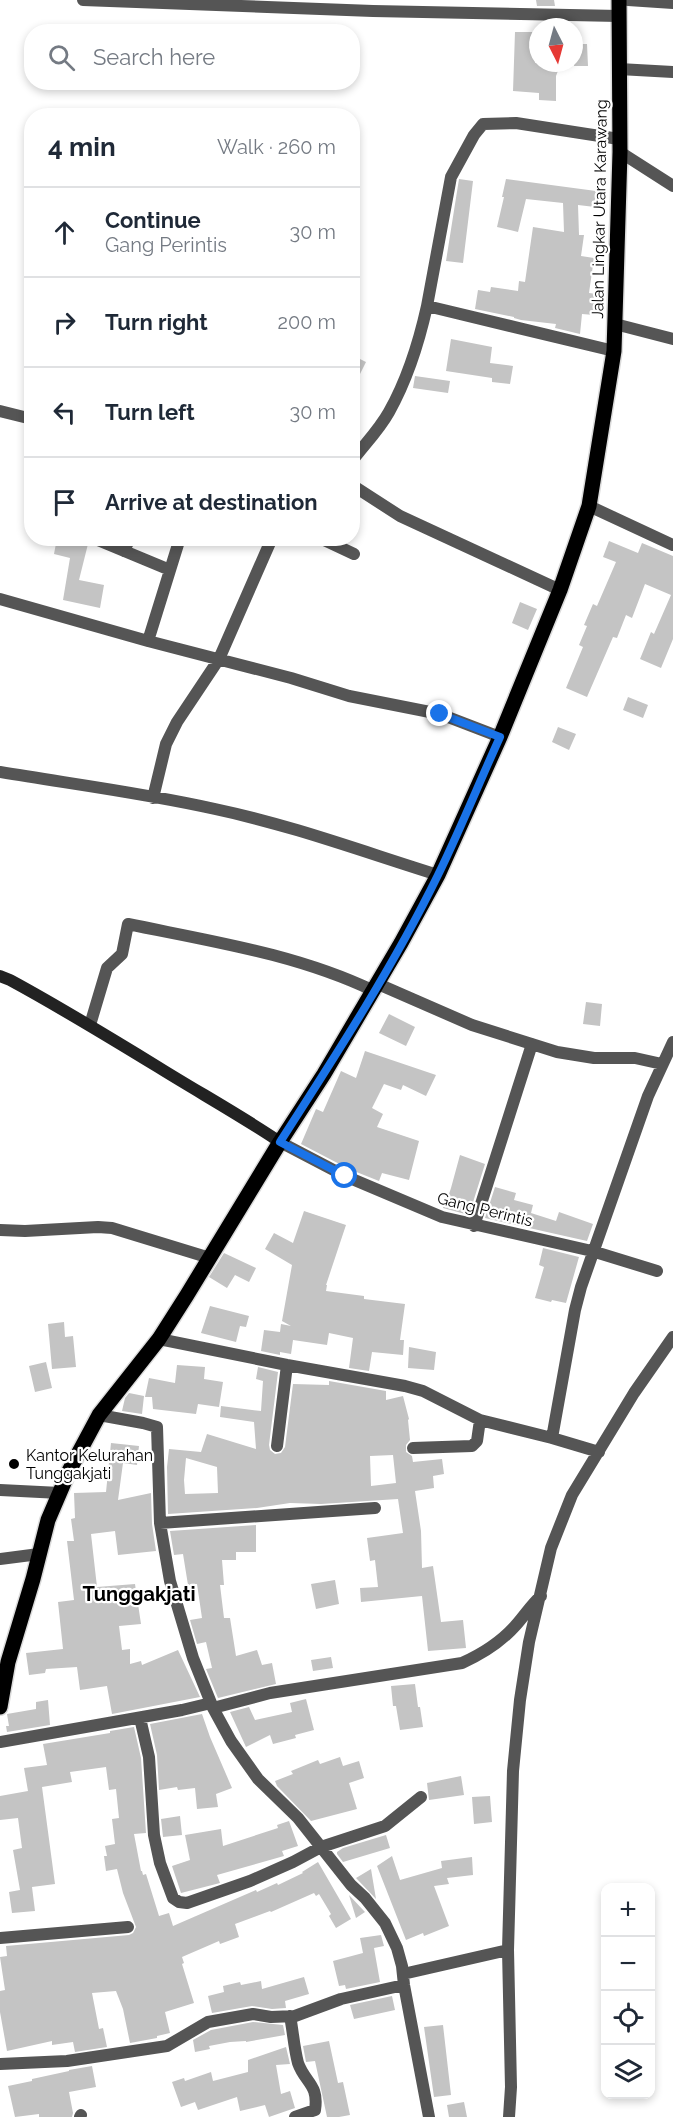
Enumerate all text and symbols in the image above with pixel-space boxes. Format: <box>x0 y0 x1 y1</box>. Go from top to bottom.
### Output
north arrow <box>529 18 583 72</box>
search box <box>24 24 360 90</box>
icon: search <box>45 41 78 74</box>
text: Search here <box>93 44 215 70</box>
street label: Jalan Lingkar Utara Karawang <box>588 99 611 319</box>
text: 4 min <box>48 132 116 162</box>
text: Walk · 260 m <box>217 135 336 159</box>
text: Continue <box>105 207 201 233</box>
icon: ahead <box>48 216 81 249</box>
text: 30 m <box>290 220 336 244</box>
text: Gang Perintis <box>105 233 227 257</box>
icon: right <box>48 306 81 339</box>
text: Turn right <box>105 309 208 335</box>
text: 200 m <box>278 310 336 334</box>
icon: left <box>48 396 81 429</box>
text: Turn left <box>105 399 195 425</box>
text: 30 m <box>290 400 336 424</box>
icon: arrive <box>48 486 81 519</box>
text: Arrive at destination <box>105 489 318 515</box>
route end <box>426 700 452 726</box>
route start <box>331 1162 357 1188</box>
street label: Gang Perintis <box>435 1188 535 1231</box>
place label: Kantor Kelurahan Tunggakjati <box>26 1446 153 1483</box>
marker: Kantor Kelurahan Tunggakjati <box>7 1457 21 1471</box>
district label: Tunggakjati <box>82 1582 196 1606</box>
map controls <box>601 1883 655 2099</box>
button: + <box>601 1883 655 1937</box>
button: − <box>601 1937 655 1991</box>
button: locate <box>601 1991 655 2045</box>
button: layers <box>601 2045 655 2099</box>

